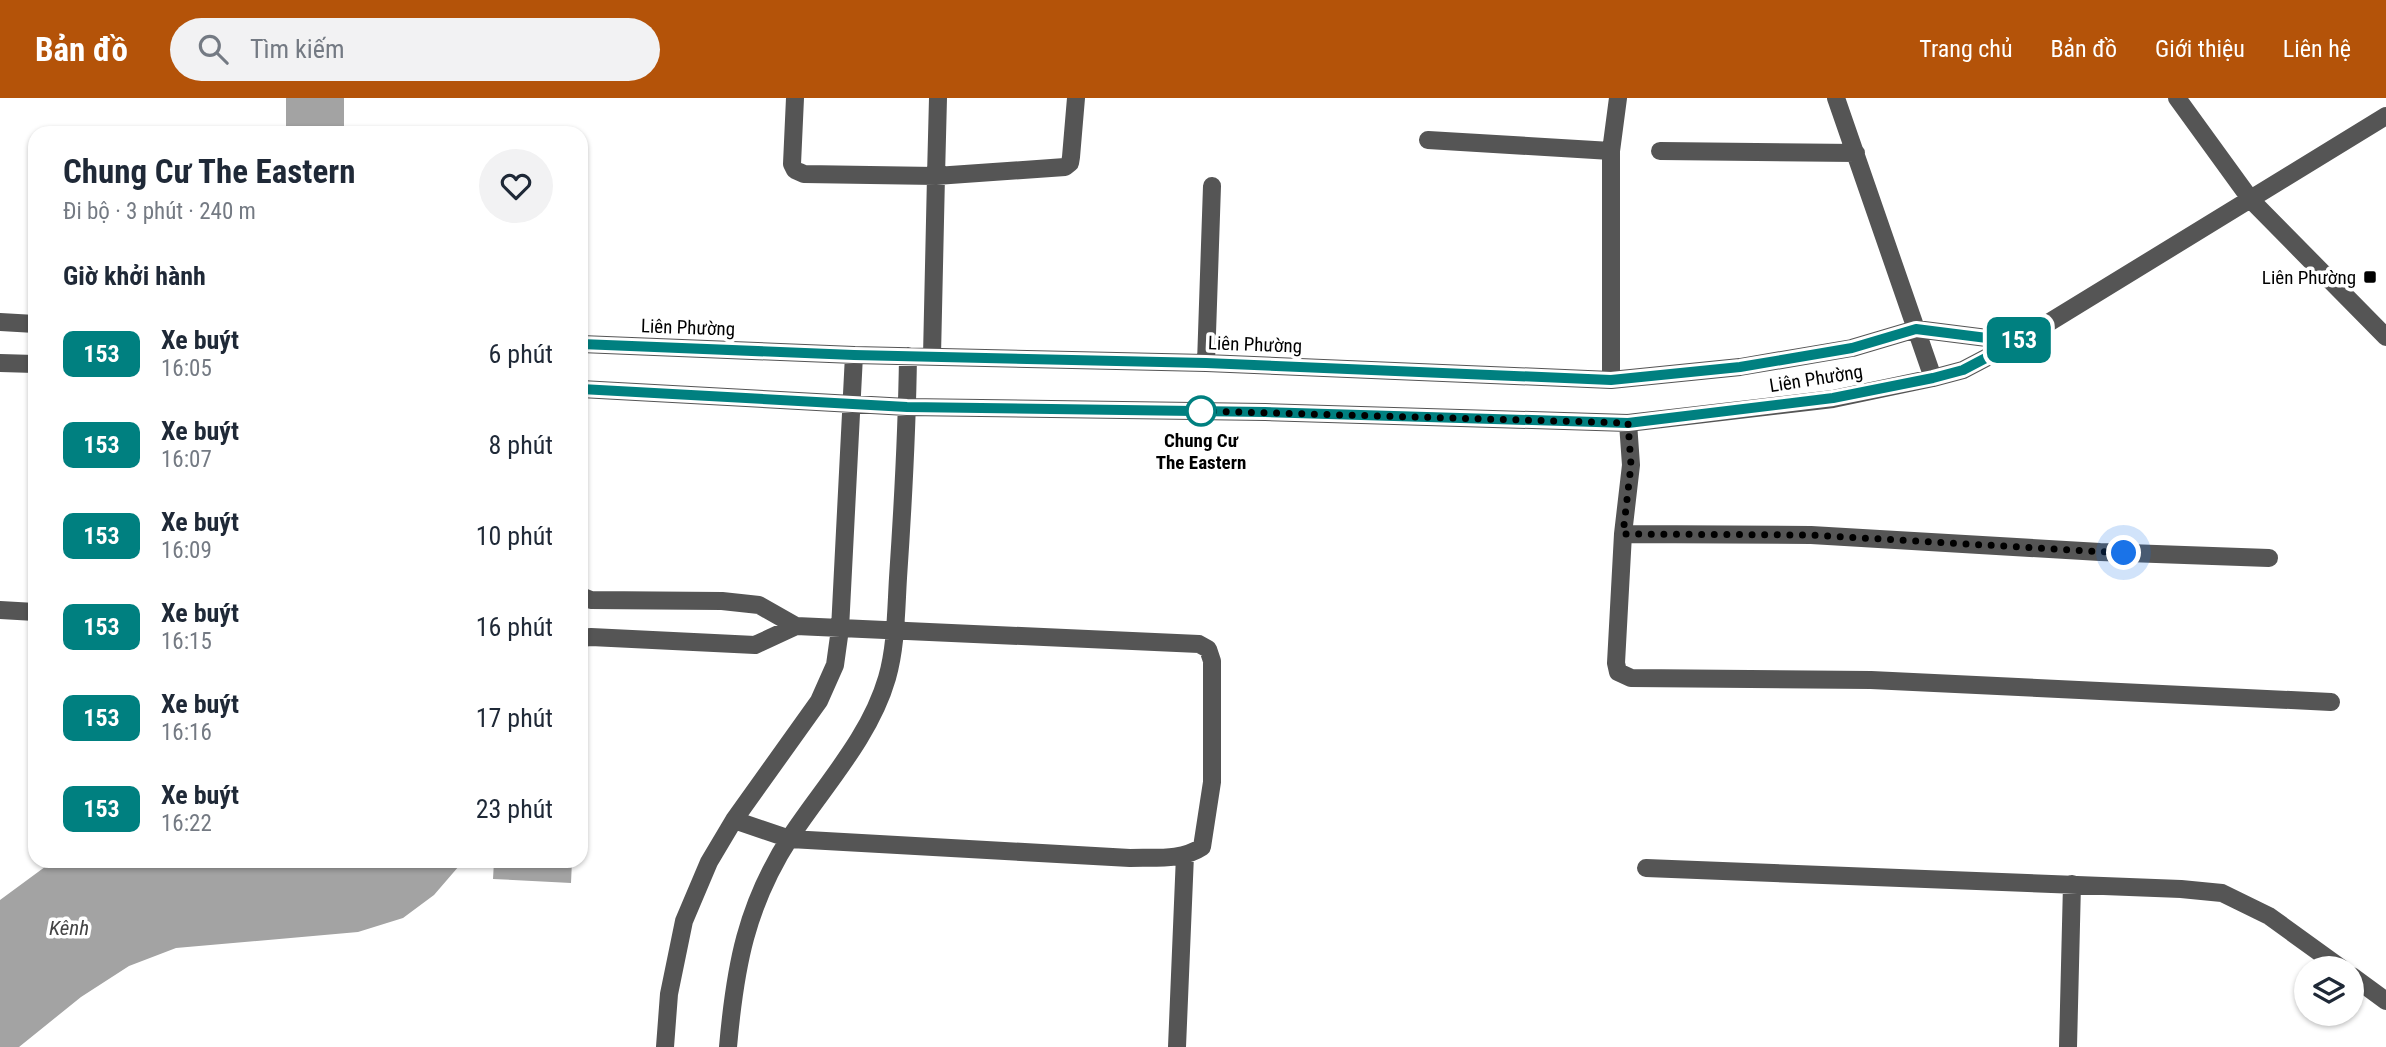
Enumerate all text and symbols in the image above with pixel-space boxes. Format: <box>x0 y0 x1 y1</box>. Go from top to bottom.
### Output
search box <box>170 18 660 81</box>
text: Bản đồ <box>35 30 128 69</box>
icon: search <box>194 30 232 68</box>
text: Tìm kiếm <box>250 34 345 64</box>
text: Trang chủ <box>1919 35 2013 63</box>
text: Bản đồ <box>2051 35 2117 63</box>
text: Giới thiệu <box>2155 35 2245 63</box>
text: Liên hệ <box>2283 35 2351 63</box>
button: heart <box>479 149 553 223</box>
text: Chung Cư The Eastern <box>63 152 355 191</box>
text: Đi bộ · 3 phút · 240 m <box>63 198 256 225</box>
text: Giờ khởi hành <box>63 261 206 291</box>
place label: Liên Phường <box>2262 266 2356 289</box>
marker: Liên Phường <box>2362 269 2378 285</box>
street label: Liên Phường <box>641 314 735 341</box>
line badge: 153 <box>1979 317 2059 363</box>
text: Xe buýt <box>161 325 239 355</box>
text: 153 <box>2001 326 2037 354</box>
street label: Liên Phường <box>1208 331 1302 358</box>
text: 6 phút <box>489 339 553 369</box>
text: 153 <box>83 340 120 368</box>
text: 16:05 <box>161 355 212 382</box>
street label: Liên Phường <box>1768 360 1864 397</box>
marker: Chung Cư The Eastern <box>1186 396 1216 426</box>
text: Xe buýt <box>161 416 239 446</box>
place label: Chung Cư The Eastern <box>1156 429 1246 474</box>
text: 8 phút <box>489 430 553 460</box>
text: 153 <box>83 431 120 459</box>
text: 16:07 <box>161 446 212 473</box>
text: Xe buýt <box>161 507 239 537</box>
text: 10 phút <box>476 521 553 551</box>
text: 153 <box>83 522 120 550</box>
your location <box>2106 535 2141 570</box>
text: 16:09 <box>161 537 212 564</box>
text: Xe buýt <box>161 598 239 628</box>
text: 16 phút <box>476 612 553 642</box>
text: 153 <box>83 613 120 641</box>
text: 16:15 <box>161 628 212 655</box>
text: Xe buýt <box>161 689 239 719</box>
text: 17 phút <box>476 703 553 733</box>
text: 153 <box>83 704 120 732</box>
text: 16:16 <box>161 719 212 746</box>
text: Xe buýt <box>161 780 239 810</box>
text: 23 phút <box>476 794 553 824</box>
text: 153 <box>83 795 120 823</box>
text: 16:22 <box>161 810 212 837</box>
water label: Kênh <box>49 916 89 940</box>
map controls <box>2294 956 2364 1026</box>
button: layers <box>2294 956 2364 1026</box>

